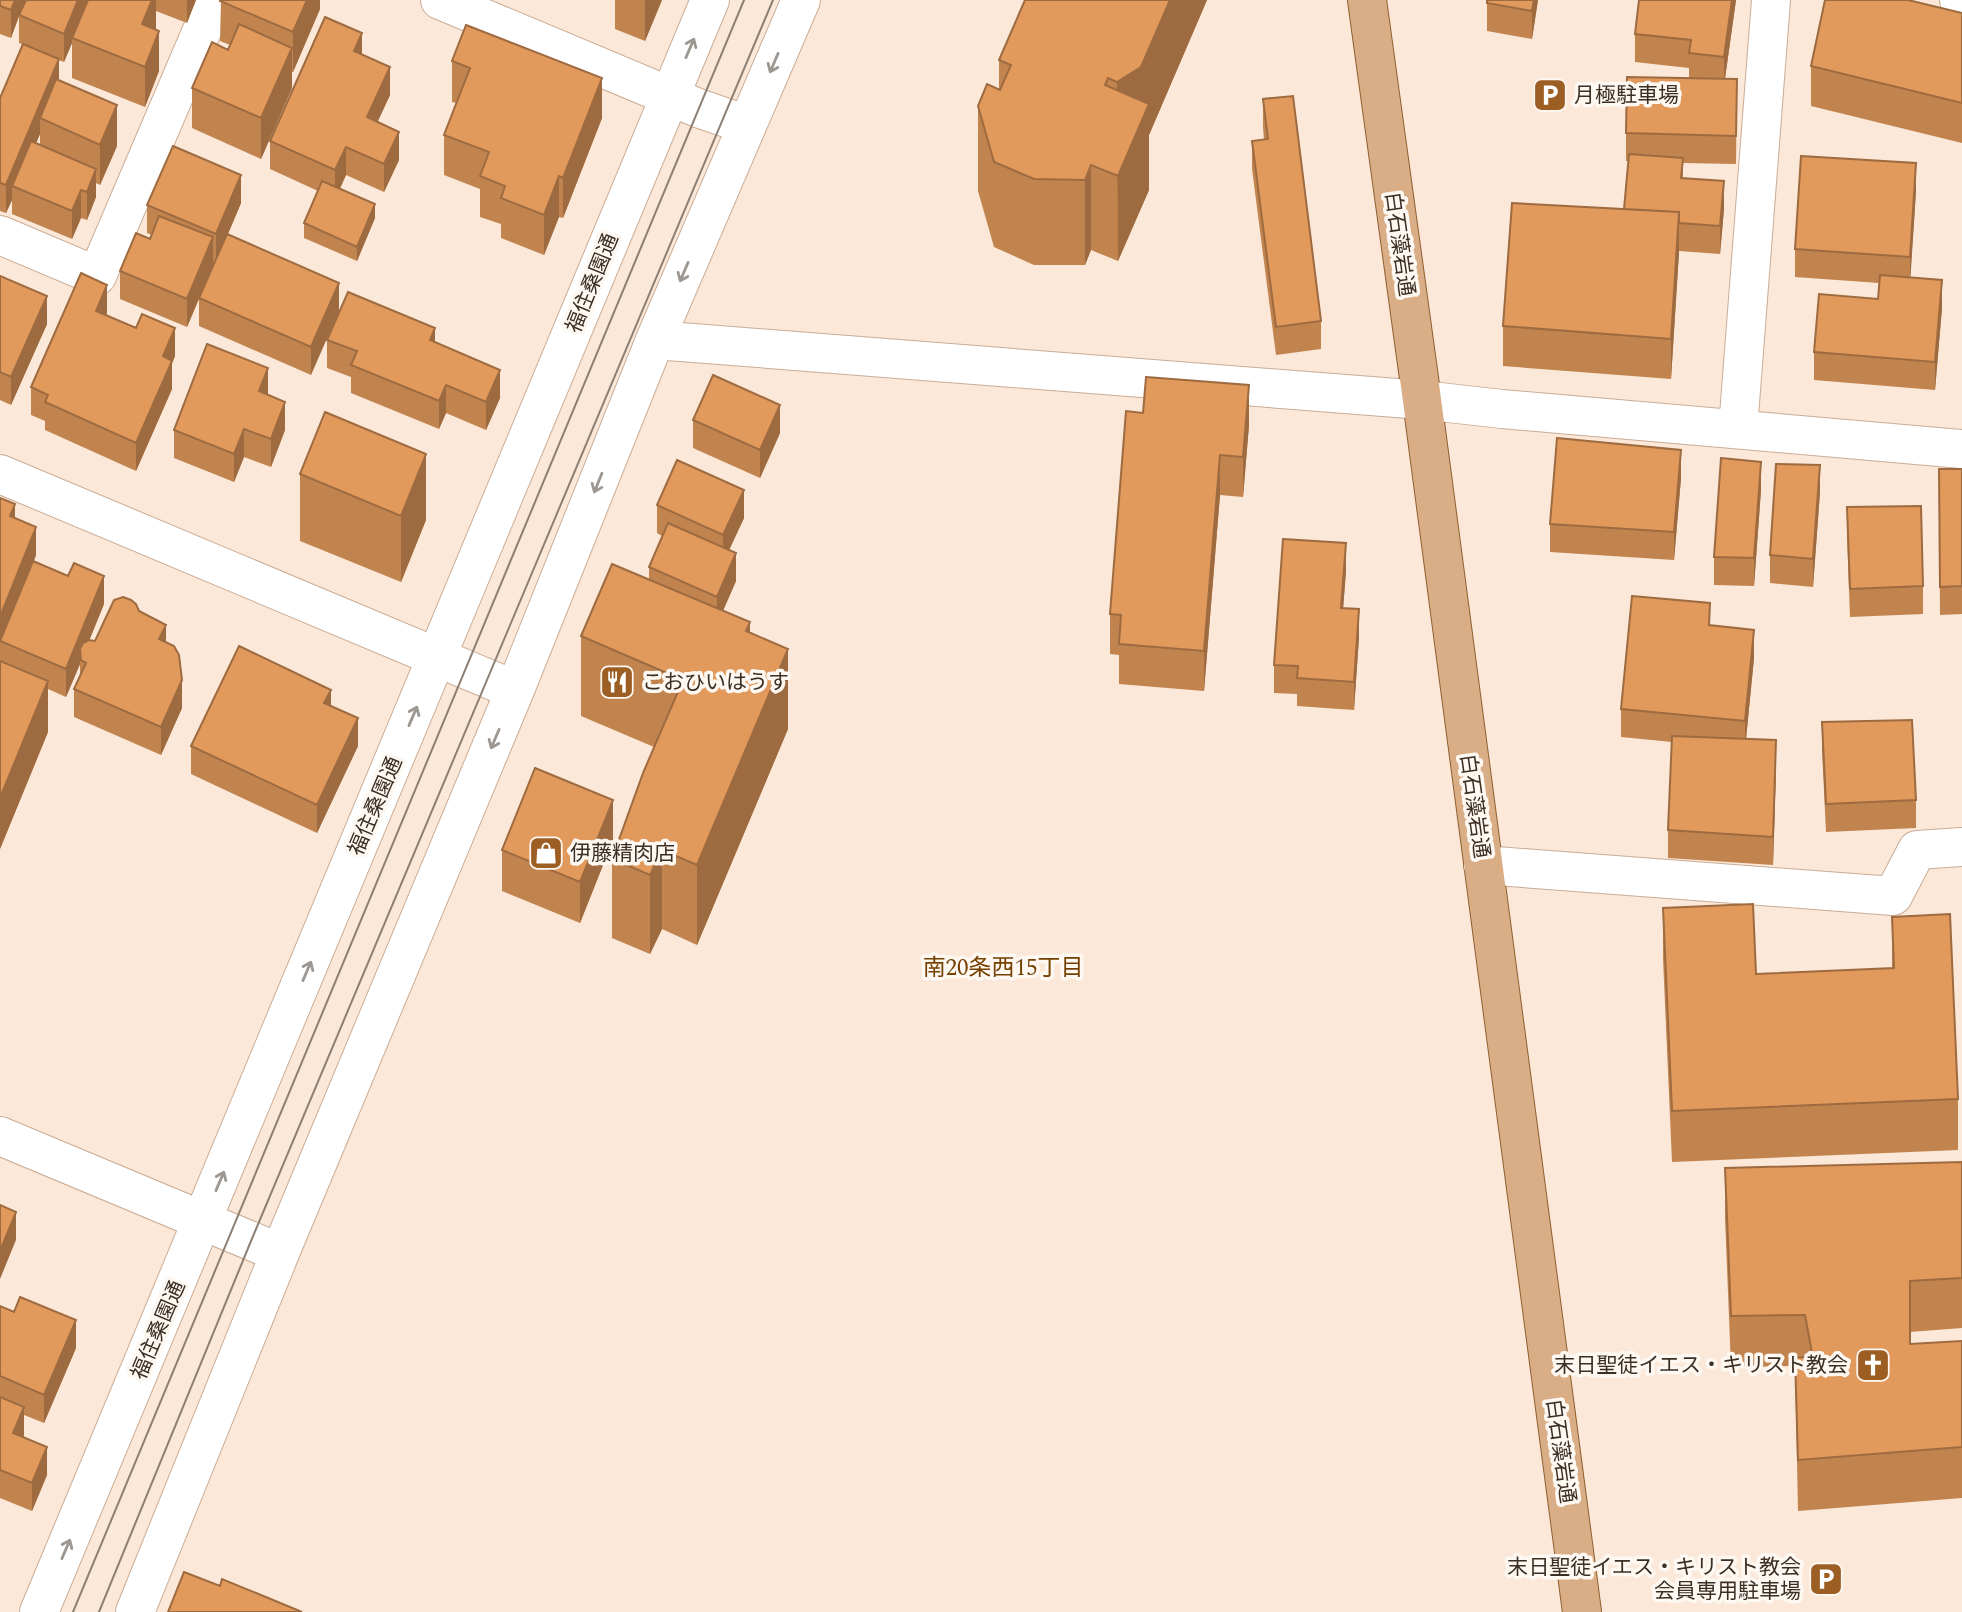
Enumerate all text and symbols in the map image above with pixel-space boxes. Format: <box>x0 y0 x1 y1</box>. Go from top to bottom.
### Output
one-way arrow <box>684 38 697 59</box>
one-way arrow <box>767 51 780 73</box>
parking icon: 月極駐車場 <box>1531 76 1569 114</box>
place label: 月極駐車場 <box>1574 80 1679 112</box>
street label: 白石藻岩通 <box>1376 190 1422 298</box>
street label: 福住桑園通 <box>558 229 627 338</box>
one-way arrow <box>677 261 690 282</box>
one-way arrow <box>591 471 604 493</box>
restaurant icon: こおひいはうす <box>598 663 636 701</box>
place label: こおひいはうす <box>642 667 789 699</box>
one-way arrow <box>407 705 420 727</box>
one-way arrow <box>488 728 501 749</box>
street label: 福住桑園通 <box>341 752 411 861</box>
street label: 白石藻岩通 <box>1451 752 1497 860</box>
shop icon: 伊藤精肉店 <box>527 834 565 872</box>
place label: 伊藤精肉店 <box>570 838 675 870</box>
district label: 南20条西15丁目 <box>923 951 1084 986</box>
one-way arrow <box>301 961 314 982</box>
one-way arrow <box>214 1171 227 1192</box>
street label: 福住桑園通 <box>124 1276 194 1385</box>
church icon: 末日聖徒イエス・キリスト教会 <box>1854 1346 1892 1384</box>
place label: 末日聖徒イエス・キリスト教会 <box>1554 1350 1848 1382</box>
street label: 白石藻岩通 <box>1537 1397 1583 1505</box>
one-way arrow <box>60 1539 73 1560</box>
place label: 末日聖徒イエス・キリスト教会 会員専用駐車場 <box>1507 1552 1801 1608</box>
parking icon: 末日聖徒イエス・キリスト教会 会員専用駐車場 <box>1807 1560 1845 1598</box>

